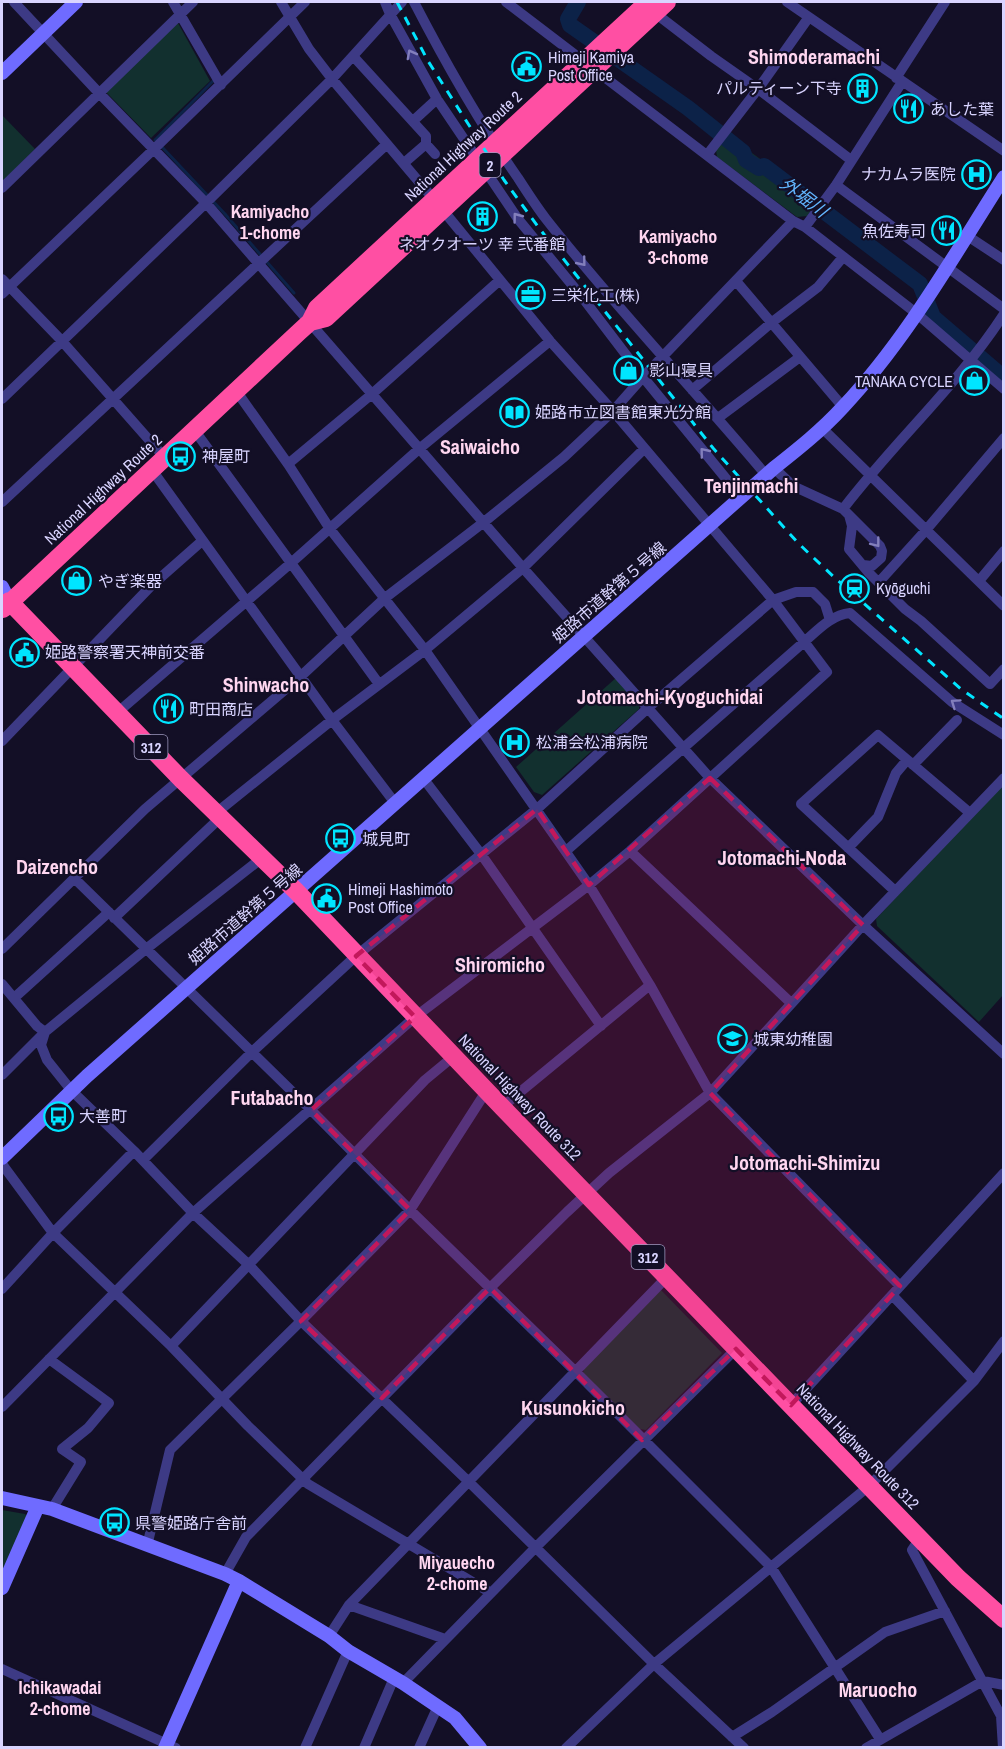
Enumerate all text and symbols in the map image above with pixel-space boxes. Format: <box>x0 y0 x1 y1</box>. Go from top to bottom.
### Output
district label: Shimoderamachi <box>748 43 880 70</box>
place label: Himeji Kamiya Post Office <box>548 46 635 86</box>
one-way arrow <box>407 49 418 60</box>
public building icon: Himeji Kamiya Post Office <box>511 50 543 82</box>
building icon: パルティーン下寺 <box>847 72 879 104</box>
place label: パルティーン下寺 <box>716 77 842 99</box>
street label: National Highway Route 2 <box>400 87 526 205</box>
restaurant icon: あした葉 <box>893 93 925 125</box>
place label: あした葉 <box>930 98 994 120</box>
road number: 2 <box>480 153 500 177</box>
hospital icon: ナカムラ医院 <box>961 158 993 190</box>
place label: ナカムラ医院 <box>861 163 956 185</box>
water label: 外堀川 <box>775 171 835 224</box>
district label: Kamiyacho 1-chome <box>231 199 309 245</box>
building icon: ネオクオーツ 幸 弐番館 <box>466 200 498 232</box>
one-way arrow <box>514 212 525 223</box>
restaurant icon: 魚佐寿司 <box>931 215 963 247</box>
place label: 魚佐寿司 <box>862 220 926 242</box>
district label: Kamiyacho 3-chome <box>639 224 717 270</box>
place label: ネオクオーツ 幸 弐番館 <box>399 233 565 255</box>
one-way arrow <box>574 255 585 266</box>
office icon: 三栄化工(株) <box>514 279 546 311</box>
place label: 三栄化工(株) <box>551 284 640 306</box>
shop icon: 影山寝具 <box>612 354 644 386</box>
place label: 影山寝具 <box>649 359 713 381</box>
shop icon: TANAKA CYCLE <box>958 365 990 397</box>
place label: TANAKA CYCLE <box>855 370 953 392</box>
library icon: 姫路市立図書館東光分館 <box>498 396 530 428</box>
place label: 姫路市立図書館東光分館 <box>535 401 711 423</box>
street label: National Highway Route 2 <box>39 429 167 549</box>
district label: Saiwaicho <box>440 433 520 460</box>
bus stop icon: 神屋町 <box>165 440 197 472</box>
place label: 神屋町 <box>202 445 250 467</box>
one-way arrow <box>700 448 711 459</box>
district label: Tenjinmachi <box>704 472 798 499</box>
street label: 姫路市道幹第５号線 <box>547 536 671 648</box>
one-way arrow <box>868 536 879 547</box>
shop icon: やぎ楽器 <box>61 565 93 597</box>
place label: やぎ楽器 <box>98 570 162 592</box>
station icon: Kyōguchi <box>839 572 871 604</box>
place label: Kyōguchi <box>876 577 931 599</box>
public building icon: 姫路警察署天神前交番 <box>8 636 40 668</box>
place label: 姫路警察署天神前交番 <box>45 641 205 663</box>
district label: Shinwacho <box>223 671 309 698</box>
district label: Jotomachi-Kyoguchidai <box>577 683 763 710</box>
restaurant icon: 町田商店 <box>152 693 184 725</box>
place label: 町田商店 <box>189 698 253 720</box>
one-way arrow <box>950 699 961 710</box>
hospital icon: 松浦会松浦病院 <box>499 726 531 758</box>
place label: 松浦会松浦病院 <box>536 731 648 753</box>
road number: 312 <box>134 735 168 759</box>
bus stop icon: 城見町 <box>325 823 357 855</box>
place label: 城見町 <box>362 828 410 850</box>
district label: Jotomachi-Noda <box>718 844 846 871</box>
district label: Daizencho <box>16 853 98 880</box>
street label: 姫路市道幹第５号線 <box>183 858 307 970</box>
place label: Himeji Hashimoto Post Office <box>348 878 453 918</box>
public building icon: Himeji Hashimoto Post Office <box>311 882 343 914</box>
district label: Shiromicho <box>455 951 545 978</box>
school or university icon: 城東幼稚園 <box>716 1023 748 1055</box>
place label: 城東幼稚園 <box>753 1028 833 1050</box>
street label: National Highway Route 312 <box>454 1029 586 1165</box>
district label: Futabacho <box>231 1084 313 1111</box>
bus stop icon: 大善町 <box>42 1100 74 1132</box>
place label: 大善町 <box>79 1105 127 1127</box>
district label: Jotomachi-Shimizu <box>730 1149 880 1176</box>
road number: 312 <box>632 1245 664 1269</box>
street label: National Highway Route 312 <box>792 1378 924 1514</box>
district label: Kusunokicho <box>521 1394 625 1421</box>
bus stop icon: 県警姫路庁舎前 <box>98 1507 130 1539</box>
place label: 県警姫路庁舎前 <box>135 1512 247 1534</box>
district label: Miyauecho 2-chome <box>419 1550 495 1596</box>
district label: Ichikawadai 2-chome <box>19 1675 101 1721</box>
district label: Maruocho <box>839 1676 917 1703</box>

